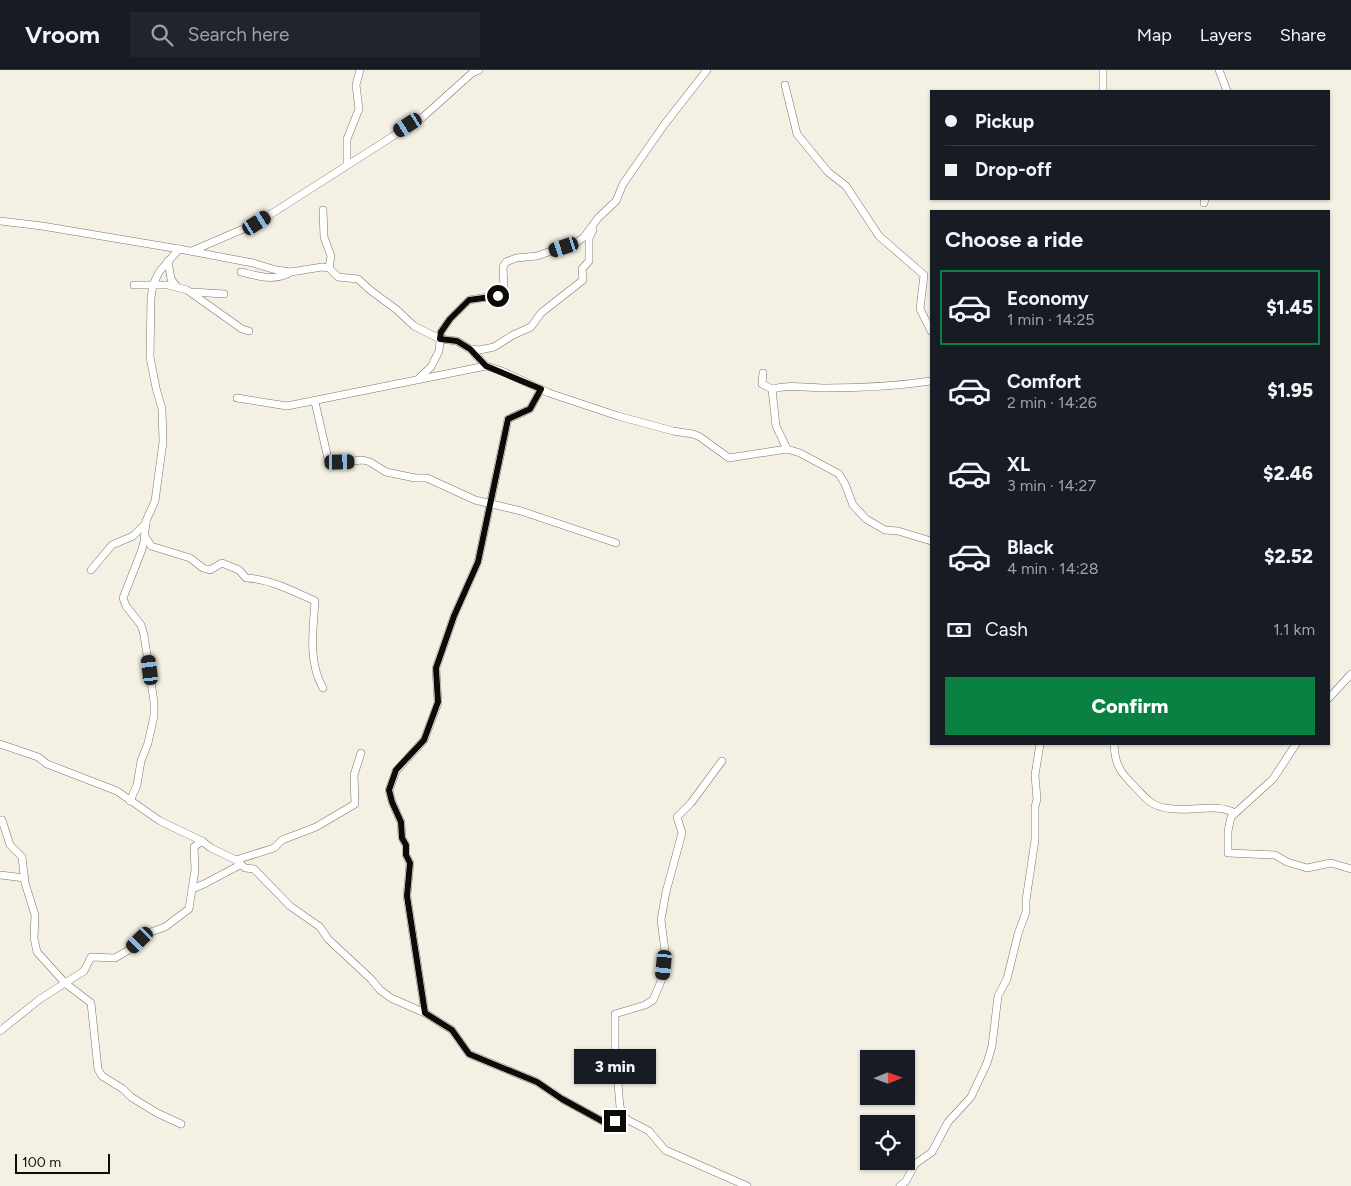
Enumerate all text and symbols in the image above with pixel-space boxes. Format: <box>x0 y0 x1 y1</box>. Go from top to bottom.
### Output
search box <box>130 12 480 57</box>
text: Vroom <box>25 20 100 49</box>
icon: search <box>148 21 176 49</box>
text: Search here <box>188 23 289 46</box>
text: Map <box>1137 24 1172 46</box>
text: Layers <box>1200 24 1252 46</box>
text: Share <box>1280 24 1326 46</box>
text: Pickup <box>975 110 1034 133</box>
car <box>391 111 424 139</box>
text: Drop-off <box>975 158 1052 181</box>
car <box>240 209 273 237</box>
text: Choose a ride <box>945 226 1083 253</box>
car <box>547 235 580 259</box>
route start <box>487 285 509 307</box>
icon: car <box>947 285 992 330</box>
text: Economy <box>1007 287 1089 310</box>
text: $1.45 <box>1266 296 1313 319</box>
text: 1 min · 14:25 <box>1007 310 1095 329</box>
icon: car <box>947 368 992 413</box>
text: Comfort <box>1007 370 1082 393</box>
text: $1.95 <box>1267 379 1313 402</box>
text: 2 min · 14:26 <box>1007 393 1097 412</box>
icon: car <box>947 451 992 496</box>
text: XL <box>1007 453 1030 476</box>
car <box>324 454 355 470</box>
text: $2.46 <box>1263 462 1313 485</box>
text: 3 min · 14:27 <box>1007 476 1096 495</box>
icon: car <box>947 534 992 579</box>
text: Black <box>1007 536 1054 559</box>
text: $2.52 <box>1264 545 1313 568</box>
text: 4 min · 14:28 <box>1007 559 1098 578</box>
icon: cash <box>945 616 973 644</box>
text: Cash <box>985 618 1028 641</box>
text: 1.1 km <box>1273 620 1315 639</box>
car <box>140 654 159 686</box>
button: Confirm <box>945 677 1315 735</box>
car <box>123 924 156 956</box>
car <box>654 949 673 981</box>
callout: 3 min <box>574 1048 656 1084</box>
north arrow <box>860 1050 915 1105</box>
map controls <box>860 1050 915 1170</box>
text: 3 min <box>595 1057 635 1076</box>
route end <box>604 1110 626 1132</box>
button: locate <box>860 1115 915 1170</box>
scale bar <box>15 1151 110 1174</box>
text: 100 m <box>22 1154 61 1171</box>

